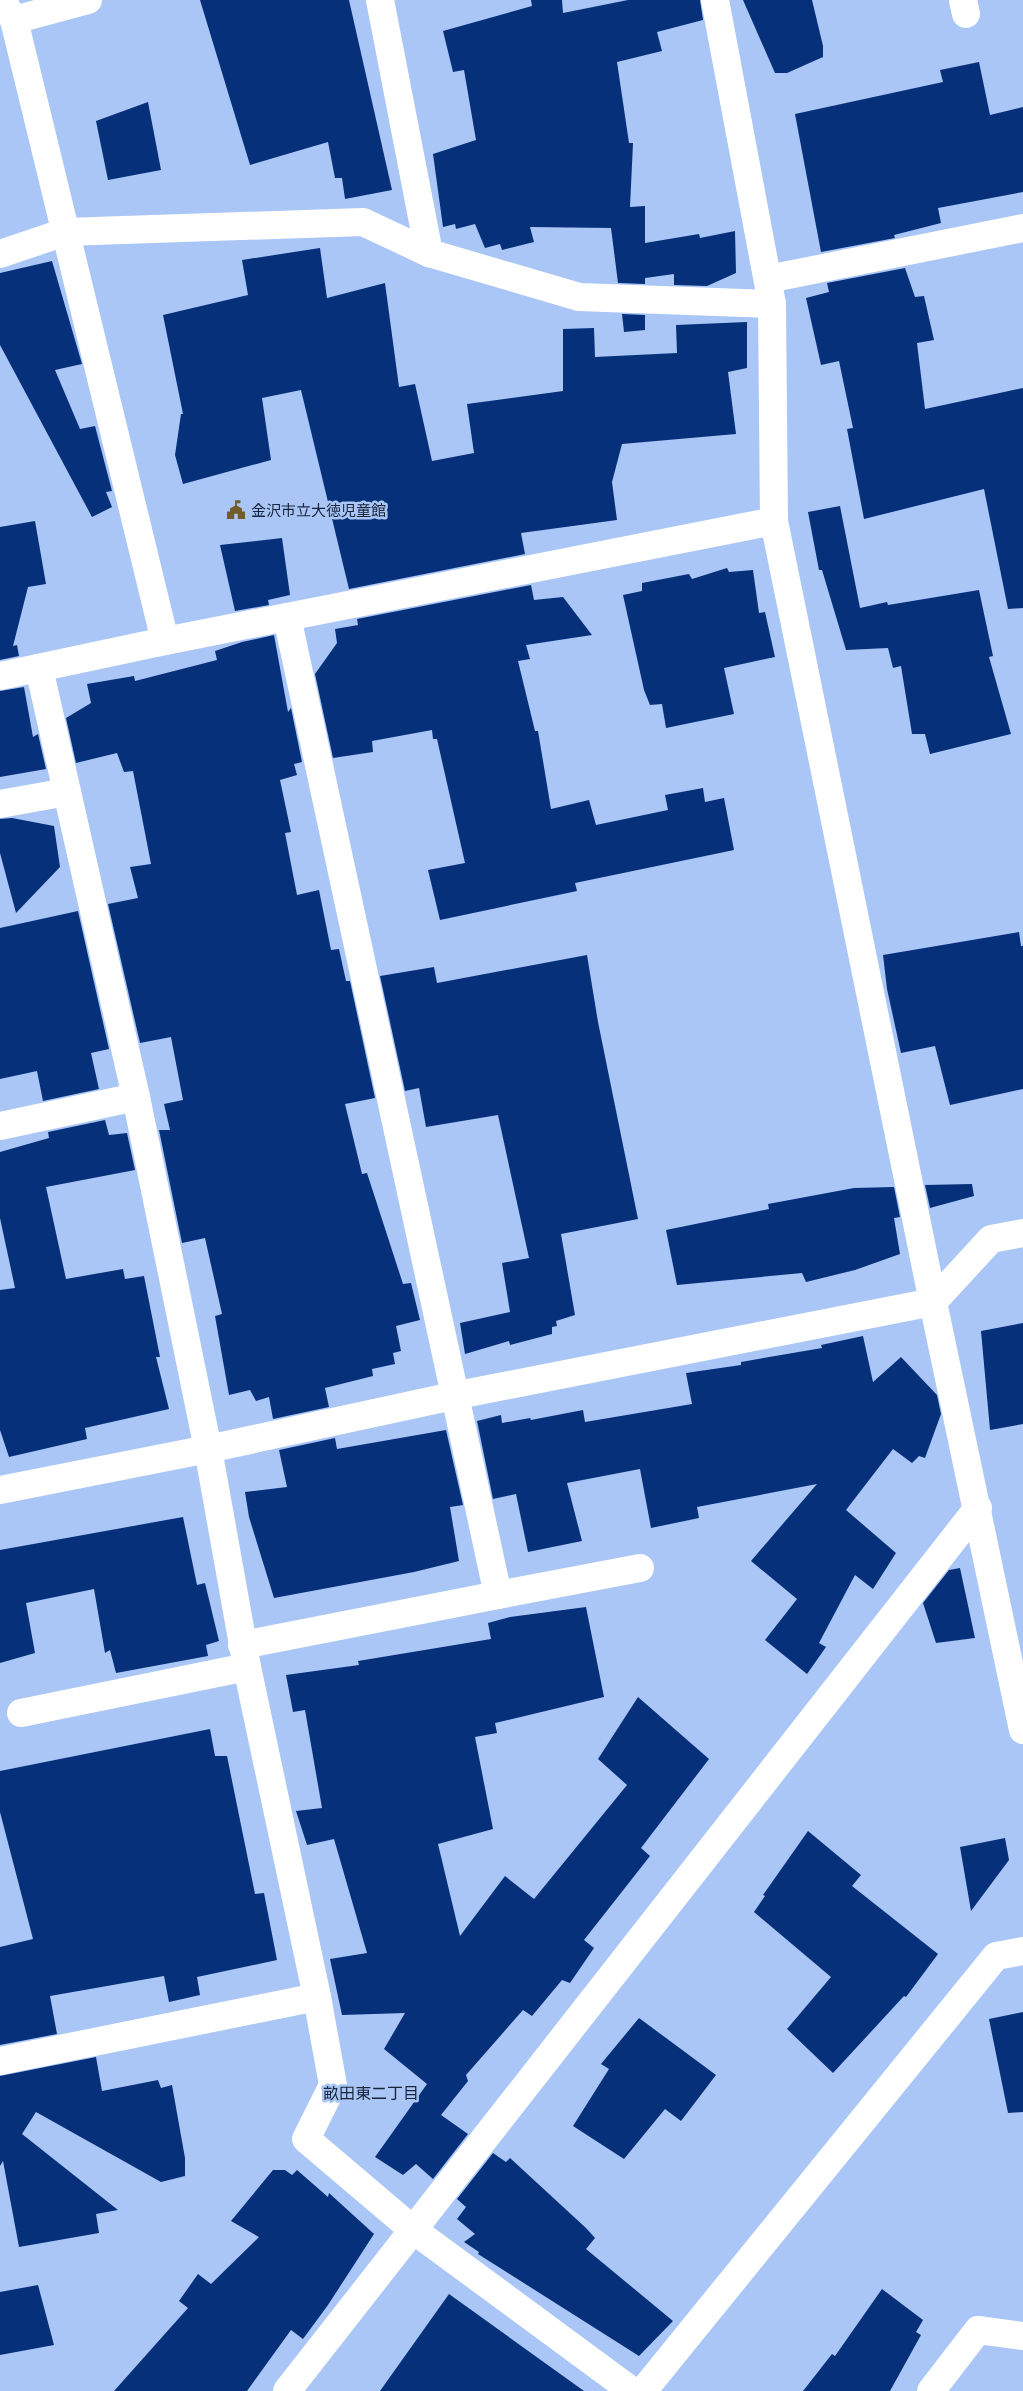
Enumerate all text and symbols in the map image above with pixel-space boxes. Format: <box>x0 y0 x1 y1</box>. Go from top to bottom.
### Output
public building icon: 金沢市立大徳児童館 <box>225 499 247 521</box>
place label: 金沢市立大徳児童館 <box>251 500 386 521</box>
district label: 畝田東二丁目 <box>323 2082 419 2104</box>

